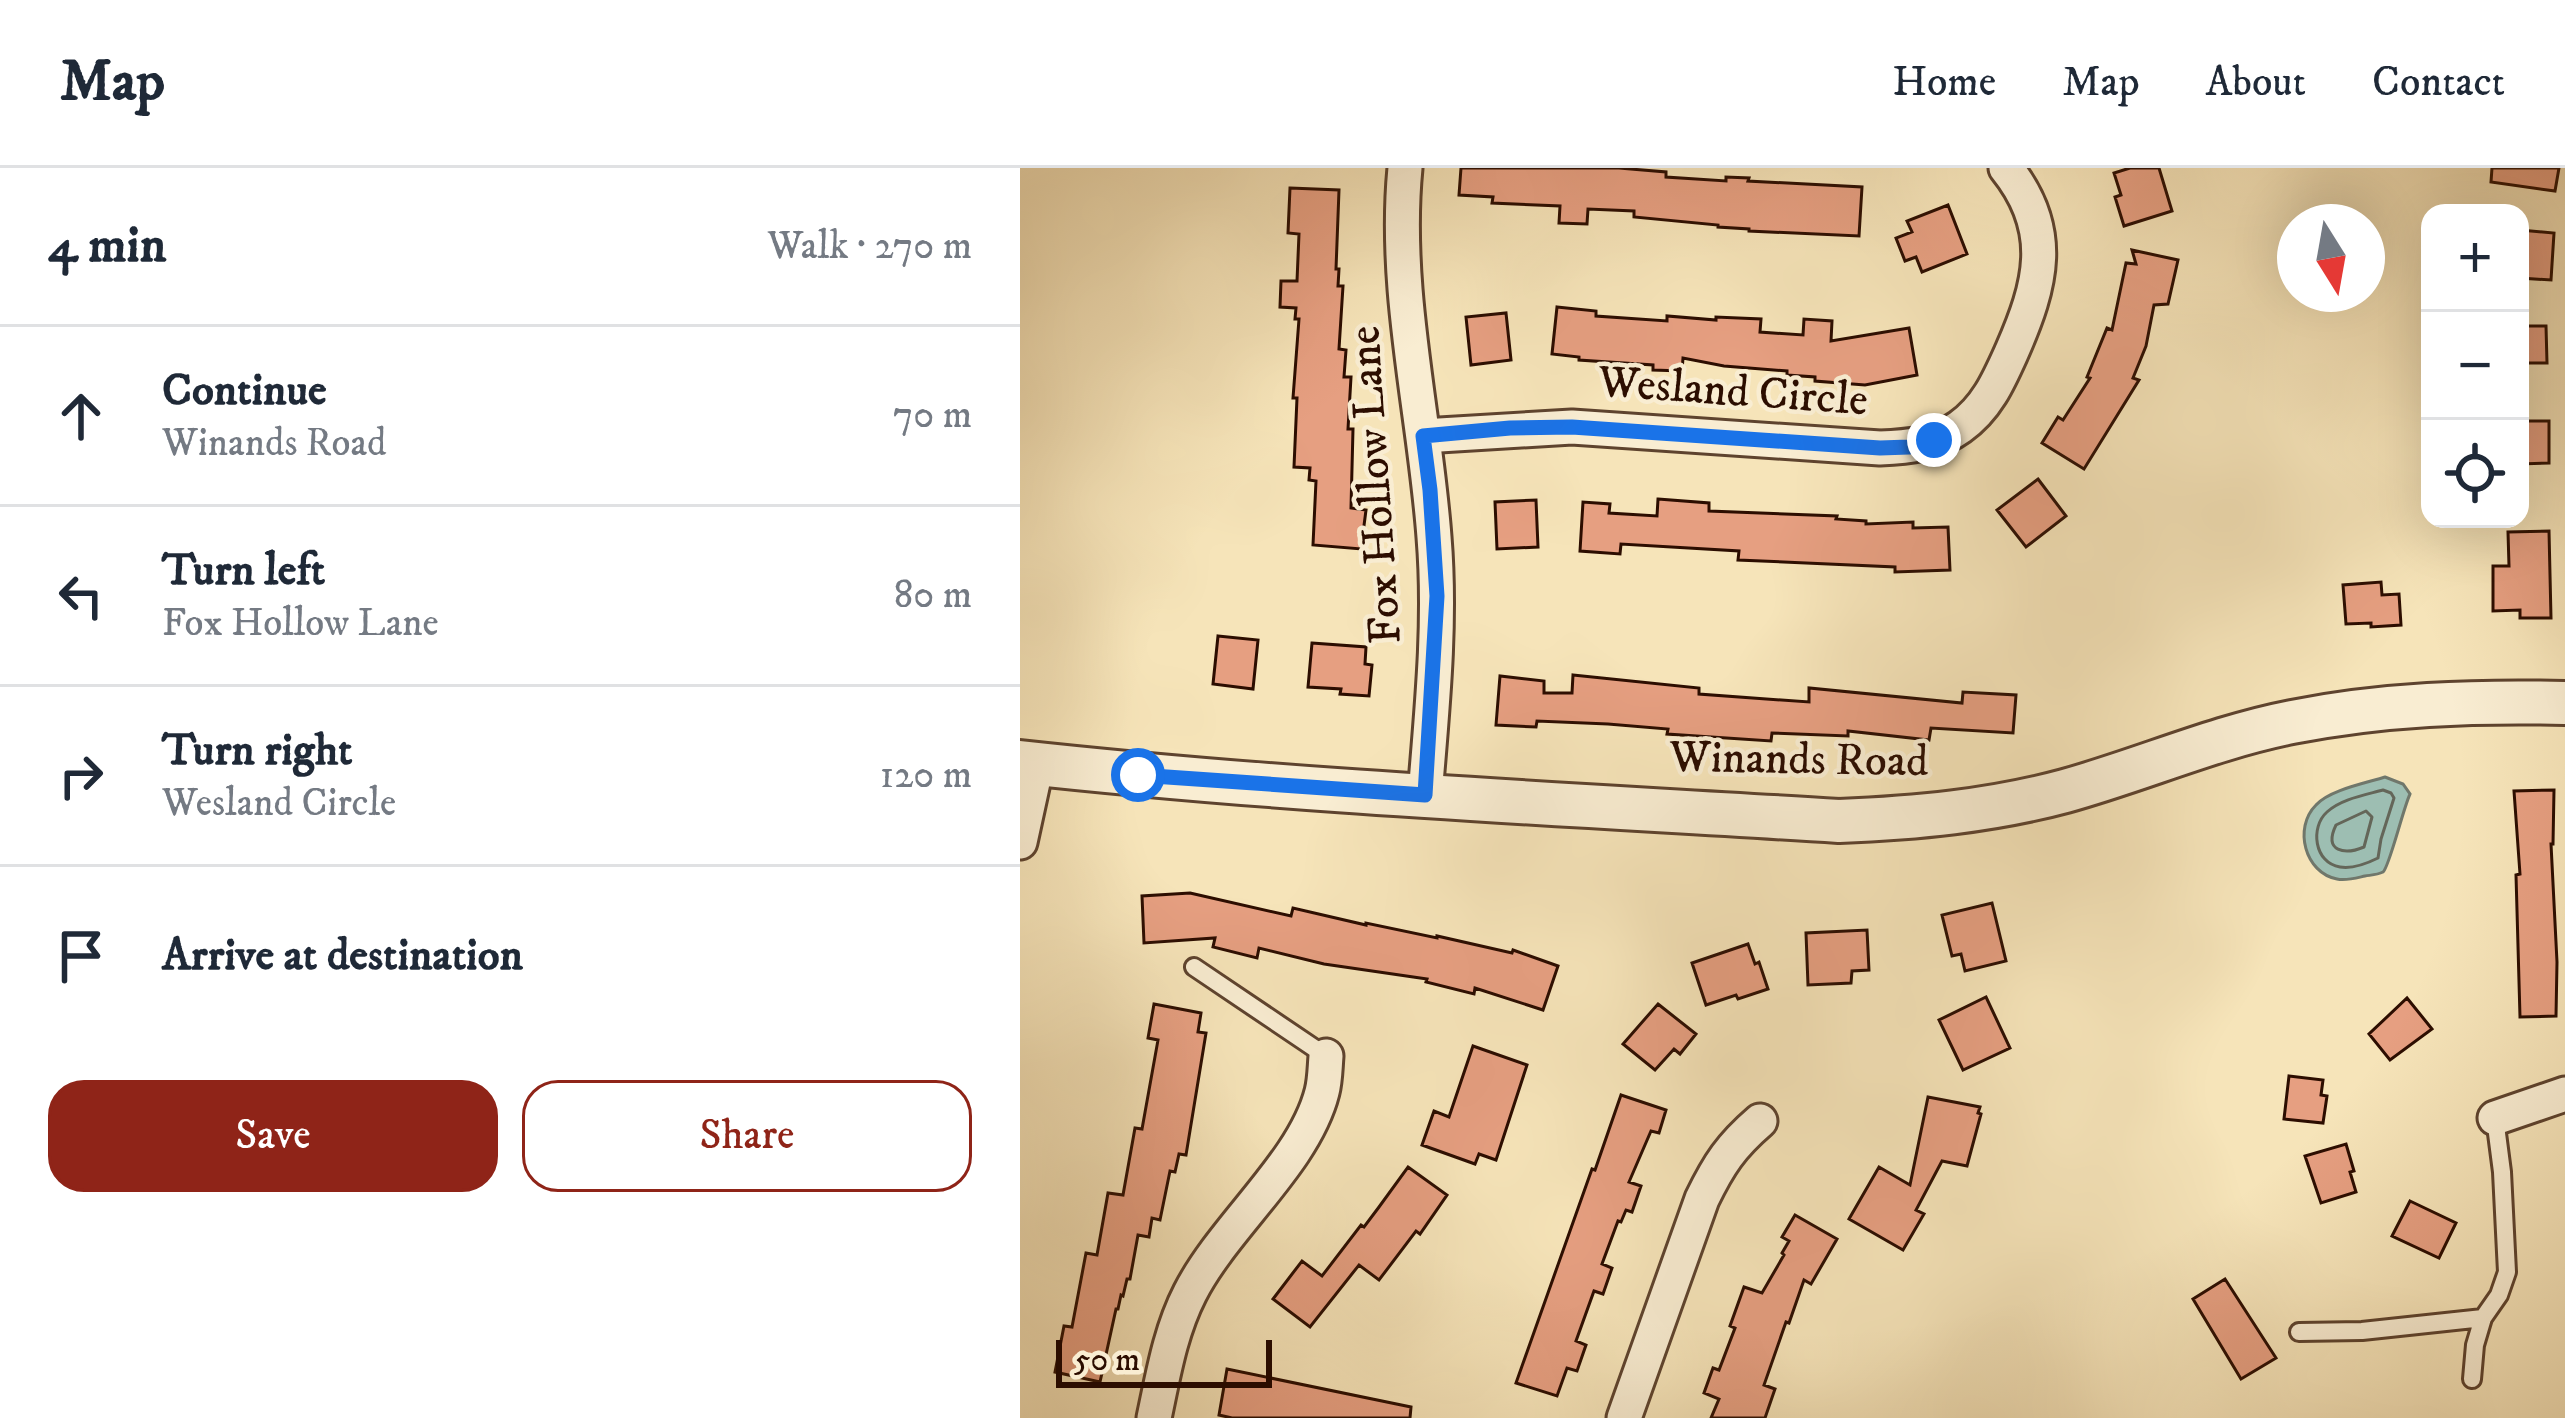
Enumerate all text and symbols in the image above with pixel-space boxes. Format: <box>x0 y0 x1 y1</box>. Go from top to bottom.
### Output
text: Map <box>60 47 165 118</box>
text: Home <box>1892 57 1996 109</box>
text: Map <box>2062 57 2140 109</box>
text: About <box>2206 57 2306 109</box>
text: Contact <box>2372 57 2505 109</box>
north arrow <box>2277 204 2385 312</box>
map controls <box>2421 204 2529 528</box>
button: + <box>2421 204 2529 312</box>
text: 4 min <box>48 214 166 278</box>
text: Walk · 270 m <box>767 222 972 271</box>
button: − <box>2421 312 2529 420</box>
street label: Fox Hollow Lane <box>1337 324 1415 646</box>
street label: Wesland Circle <box>1595 355 1870 429</box>
text: Continue <box>162 363 327 419</box>
icon: ahead <box>48 383 114 449</box>
text: 70 m <box>893 391 972 440</box>
route end <box>1907 413 1961 467</box>
text: Winands Road <box>162 419 387 468</box>
button: locate <box>2421 420 2529 528</box>
text: Turn left <box>162 543 325 599</box>
icon: left <box>48 563 114 629</box>
text: 80 m <box>894 571 972 620</box>
text: Fox Hollow Lane <box>162 599 439 648</box>
text: Turn right <box>162 723 352 779</box>
street label: Winands Road <box>1668 730 1930 790</box>
icon: right <box>48 743 114 809</box>
route start <box>1111 748 1165 802</box>
text: 120 m <box>880 751 972 800</box>
text: Wesland Circle <box>162 779 396 828</box>
icon: arrive <box>48 923 114 989</box>
text: Arrive at destination <box>162 928 523 984</box>
button: Save <box>48 1080 498 1192</box>
button: Share <box>522 1080 972 1192</box>
scale bar <box>1056 1334 1272 1387</box>
text: 50 m <box>1074 1340 1140 1381</box>

